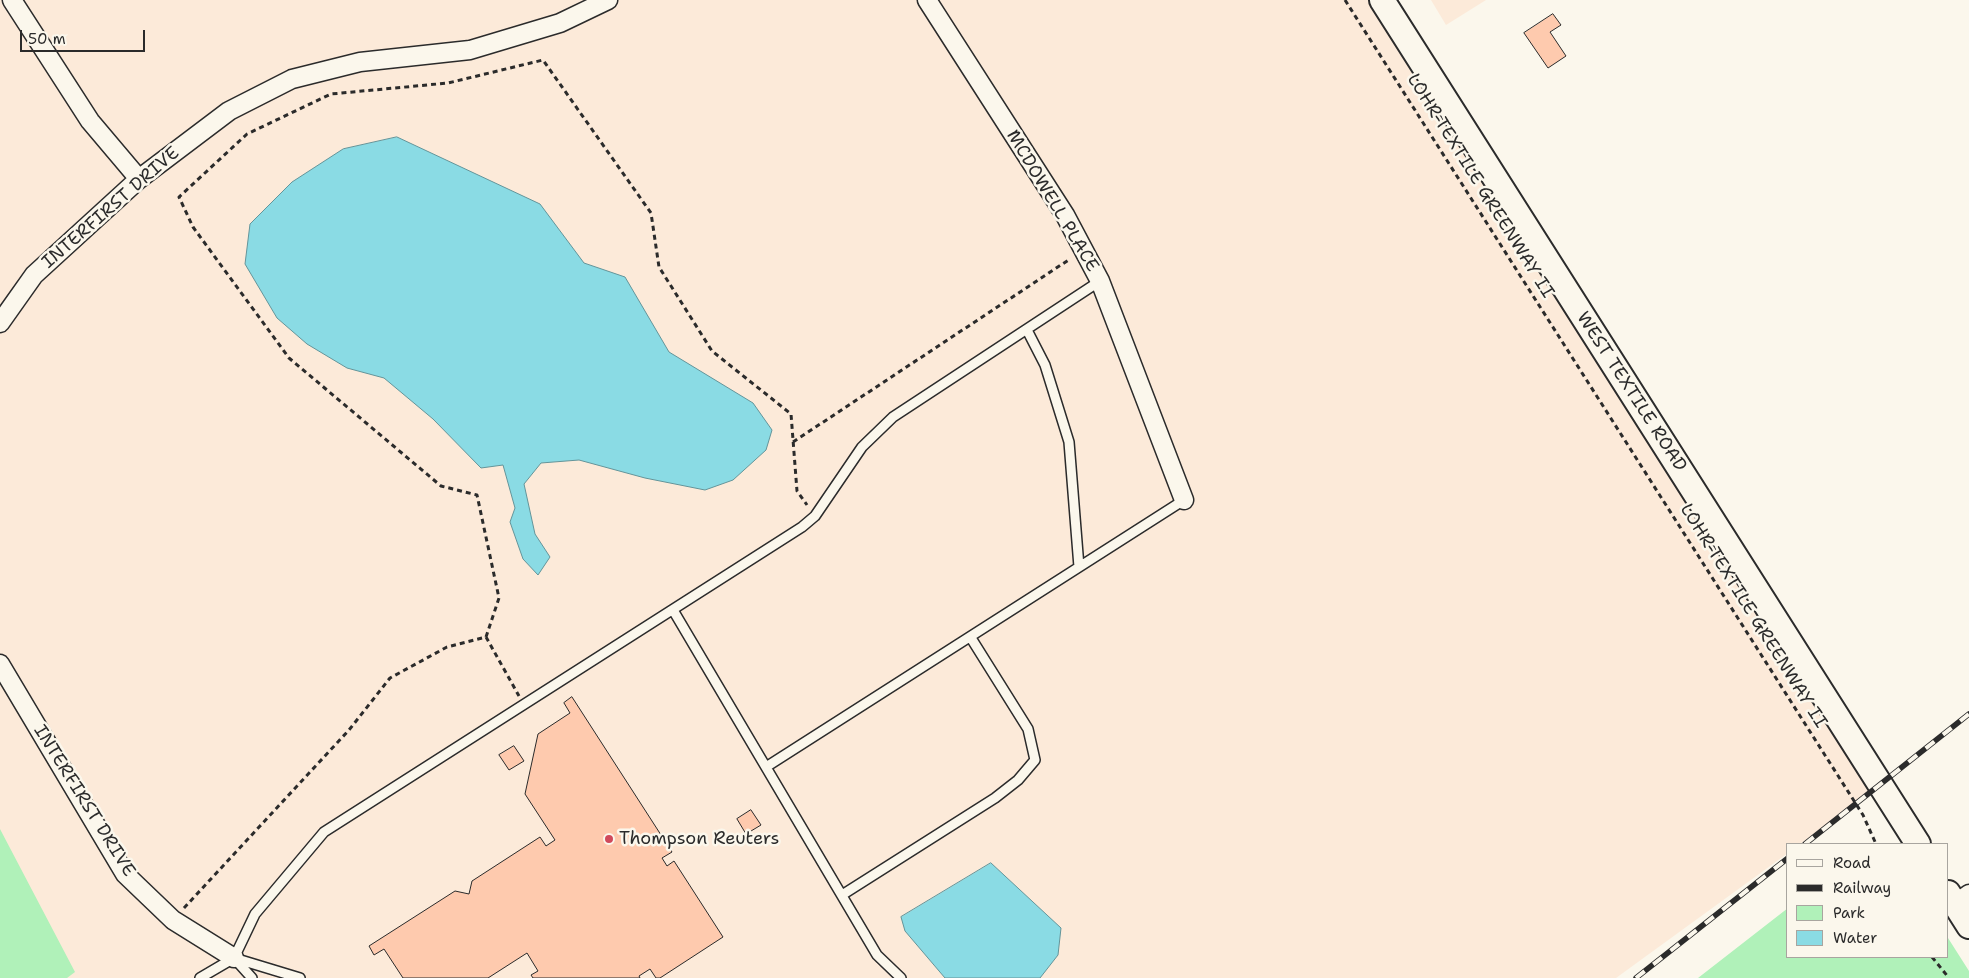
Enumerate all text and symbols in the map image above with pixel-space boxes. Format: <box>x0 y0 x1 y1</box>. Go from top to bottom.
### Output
scale bar <box>22 20 148 52</box>
text: 50 m <box>28 29 66 49</box>
street label: LOHR-TEXTILE GREENWAY II <box>1402 70 1558 302</box>
street label: MCDOWELL PLACE <box>1001 126 1103 276</box>
street label: INTERFIRST DRIVE <box>38 143 184 273</box>
street label: WEST TEXTILE ROAD <box>1571 308 1691 476</box>
street label: LOHR-TEXTILE GREENWAY II <box>1675 500 1831 732</box>
street label: INTERFIRST DRIVE <box>29 721 139 881</box>
place label: Thompson Reuters <box>619 828 779 850</box>
marker: Thompson Reuters <box>603 833 615 845</box>
legend <box>1786 843 1949 958</box>
text: Road <box>1833 853 1871 873</box>
text: Railway <box>1833 878 1891 898</box>
text: Park <box>1833 903 1865 923</box>
text: Water <box>1833 928 1877 948</box>

